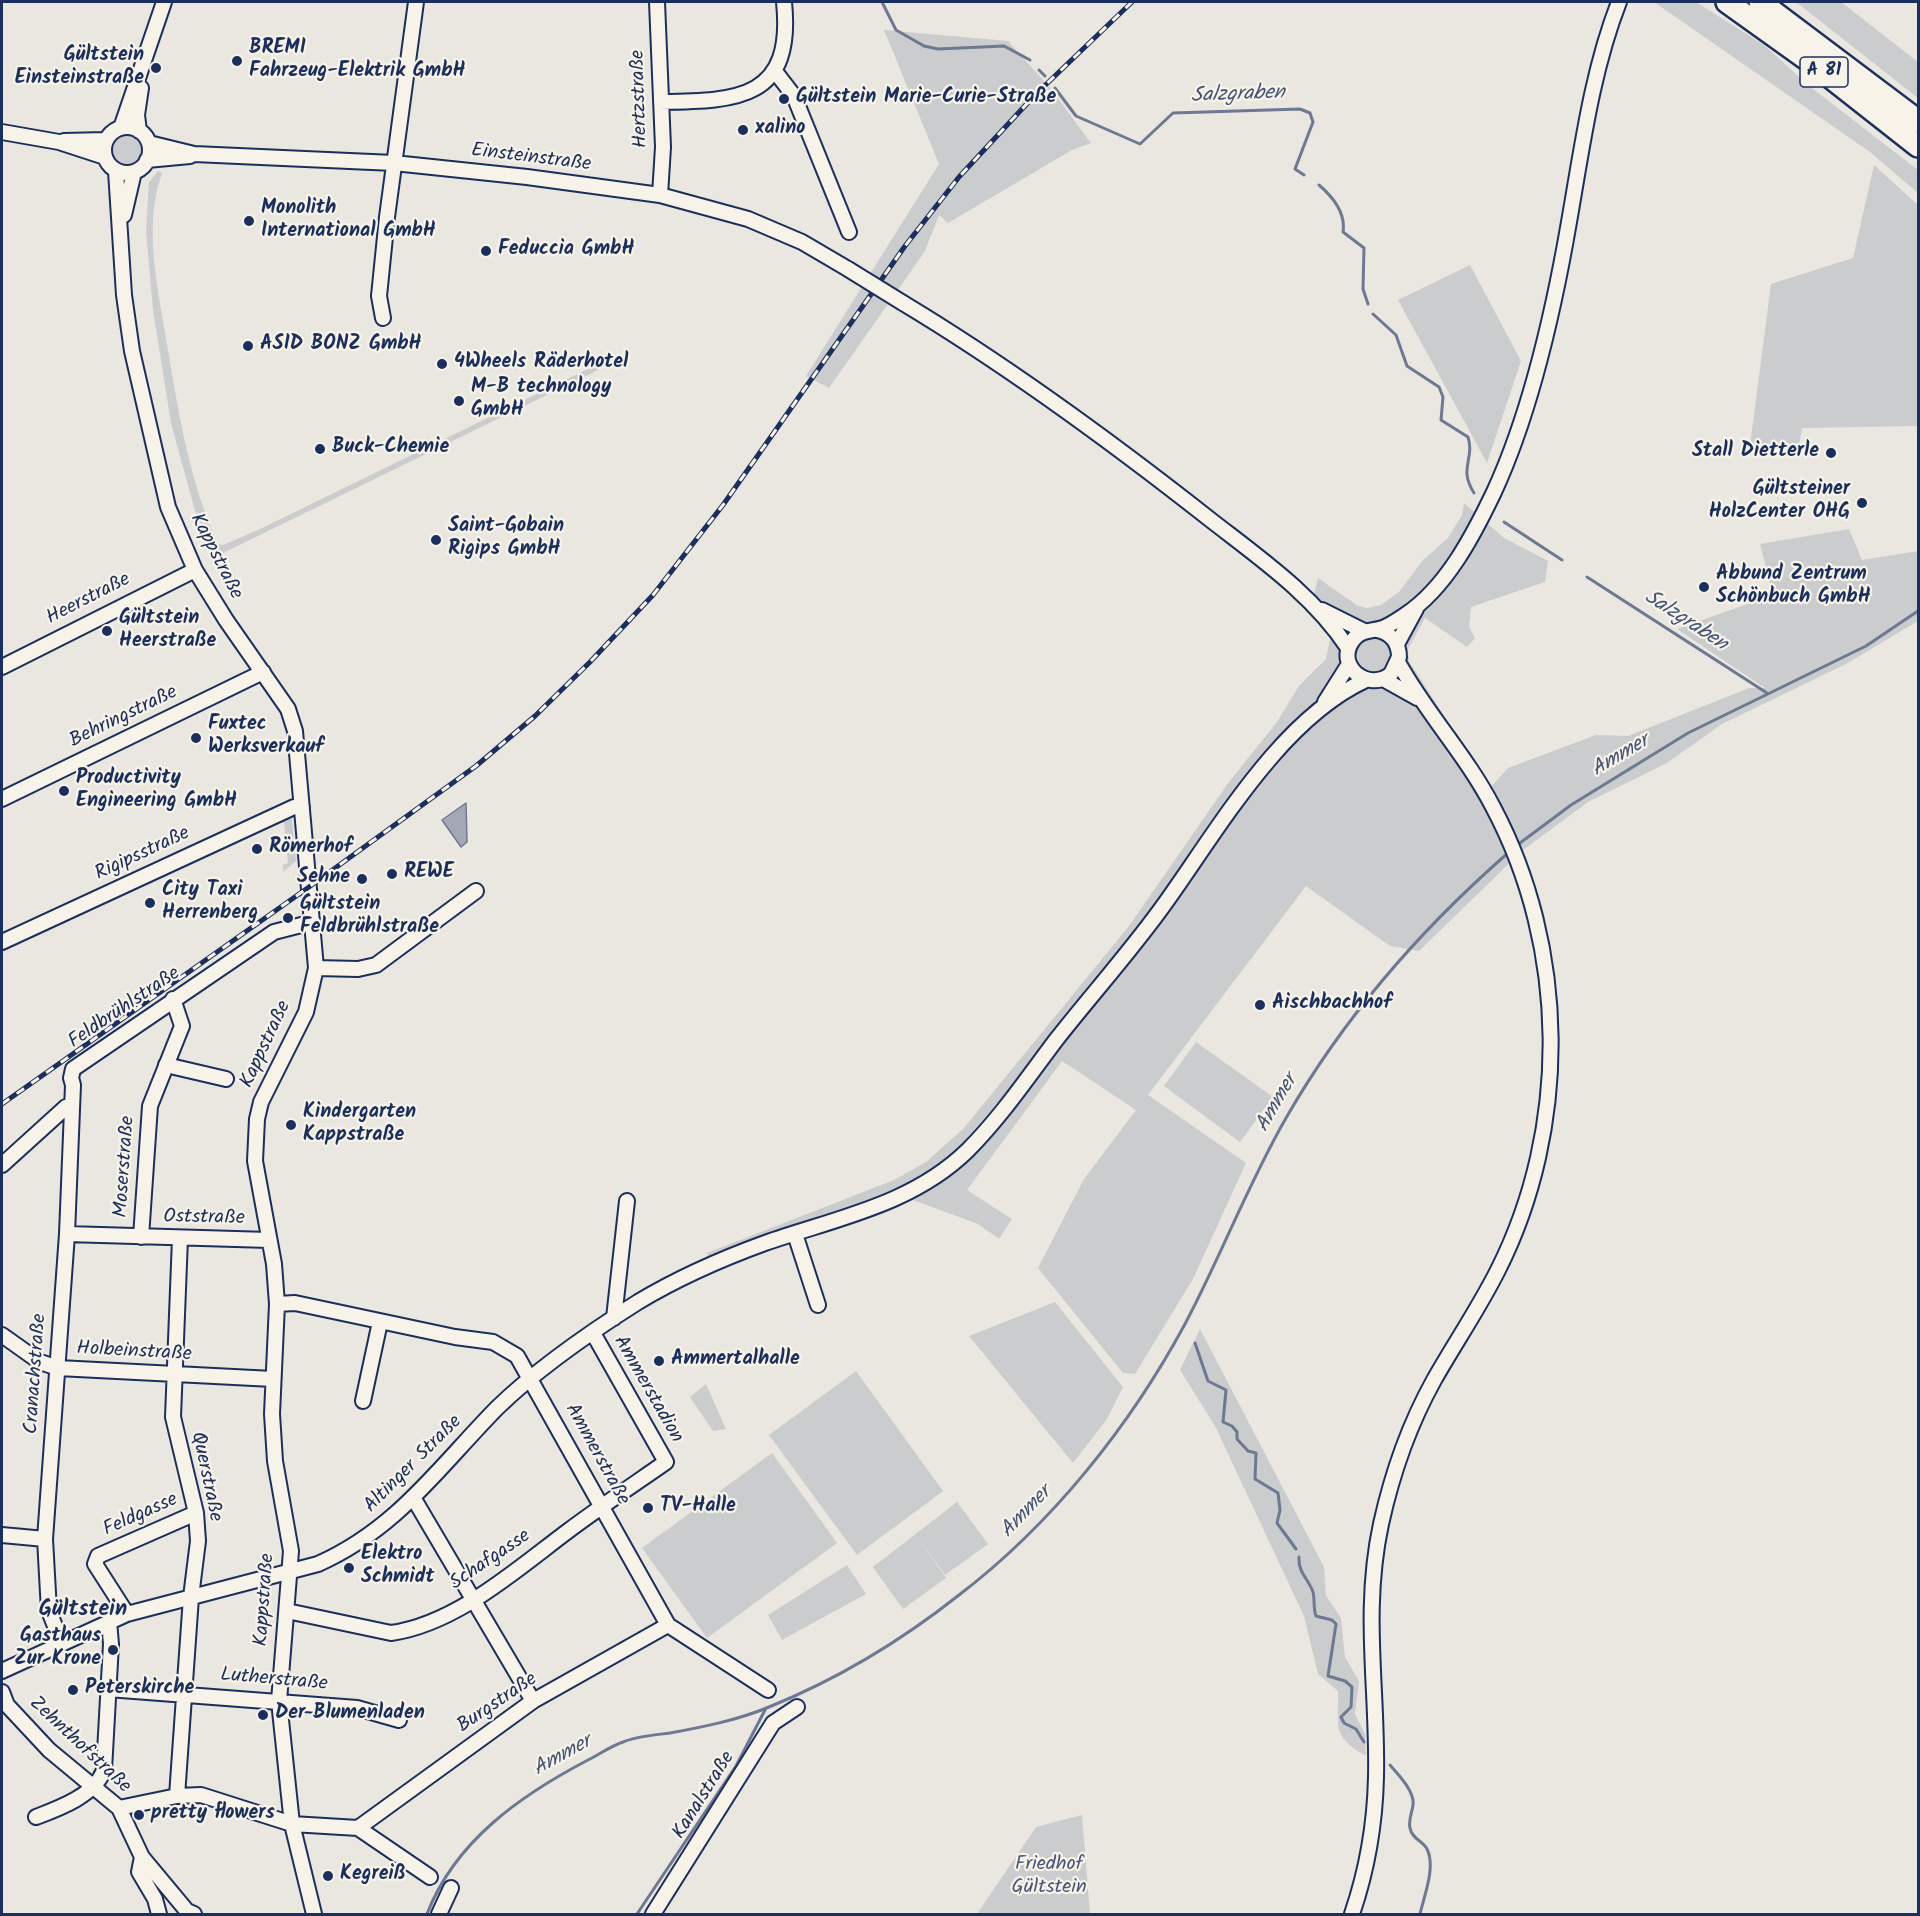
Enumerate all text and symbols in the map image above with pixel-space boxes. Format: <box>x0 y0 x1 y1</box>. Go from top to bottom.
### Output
place label: BREMI Fahrzeug-Elektrik GmbH <box>249 38 466 85</box>
place label: Gültstein Einsteinstraße <box>15 45 144 92</box>
street label: Hertzstraße <box>627 49 655 149</box>
marker: BREMI Fahrzeug-Elektrik GmbH <box>230 54 244 68</box>
road number: A 81 <box>1800 57 1848 87</box>
marker: Gültstein Einsteinstraße <box>149 61 163 75</box>
water label: Salzgraben <box>1191 82 1285 110</box>
place label: Gültstein Marie-Curie-Straße <box>796 87 1056 111</box>
marker: Gültstein Marie-Curie-Straße <box>777 92 791 106</box>
place label: xalino <box>755 118 805 142</box>
marker: xalino <box>736 123 750 137</box>
street label: Einsteinstraße <box>470 140 592 178</box>
place label: Monolith International GmbH <box>261 198 436 245</box>
marker: Monolith International GmbH <box>242 214 256 228</box>
place label: Feduccia GmbH <box>498 239 634 263</box>
marker: Feduccia GmbH <box>479 244 493 258</box>
place label: ASID BONZ GmbH <box>260 334 422 358</box>
marker: ASID BONZ GmbH <box>241 339 255 353</box>
place label: 4Wheels Räderhotel <box>454 352 628 376</box>
marker: 4Wheels Räderhotel <box>435 357 449 371</box>
place label: M-B technology GmbH <box>471 377 611 424</box>
marker: M-B technology GmbH <box>452 394 466 408</box>
place label: Buck-Chemie <box>332 437 449 461</box>
place label: Stall Dietterle <box>1692 441 1819 465</box>
marker: Buck-Chemie <box>313 442 327 456</box>
marker: Stall Dietterle <box>1824 446 1838 460</box>
place label: Gültsteiner HolzCenter OHG <box>1709 479 1850 526</box>
marker: Gültsteiner HolzCenter OHG <box>1855 496 1869 510</box>
street label: Kappstraße <box>183 510 247 604</box>
place label: Saint-Gobain Rigips GmbH <box>448 516 564 563</box>
marker: Saint-Gobain Rigips GmbH <box>429 533 443 547</box>
place label: Abbund Zentrum Schönbuch GmbH <box>1716 564 1871 611</box>
street label: Heerstraße <box>43 569 135 631</box>
marker: Abbund Zentrum Schönbuch GmbH <box>1697 580 1711 594</box>
water label: Salzgraben <box>1639 586 1731 658</box>
place label: Gültstein Heerstraße <box>119 608 216 655</box>
marker: Gültstein Heerstraße <box>100 624 114 638</box>
street label: Behringstraße <box>66 682 182 754</box>
place label: Fuxtec Werksverkauf <box>208 714 324 761</box>
water label: Ammer <box>1588 730 1654 784</box>
marker: Fuxtec Werksverkauf <box>189 731 203 745</box>
place label: Productivity Engineering GmbH <box>76 768 237 815</box>
marker: Productivity Engineering GmbH <box>57 784 71 798</box>
street label: Rigipsstraße <box>92 823 194 887</box>
place label: Römerhof <box>269 837 353 861</box>
marker: Römerhof <box>250 842 264 856</box>
place label: REWE <box>404 862 454 886</box>
place label: Sehne <box>297 867 350 891</box>
marker: REWE <box>385 867 399 881</box>
marker: Sehne <box>355 872 369 886</box>
place label: City Taxi Herrenberg <box>162 880 258 927</box>
place label: Gültstein Feldbrühlstraße <box>300 894 439 941</box>
marker: City Taxi Herrenberg <box>143 896 157 910</box>
marker: Gültstein Feldbrühlstraße <box>281 911 295 925</box>
street label: Feldbrühlstraße <box>65 963 185 1055</box>
place label: Aischbachhof <box>1272 993 1392 1017</box>
street label: Kappstraße <box>236 998 298 1092</box>
marker: Aischbachhof <box>1253 998 1267 1012</box>
water label: Ammer <box>1251 1071 1305 1137</box>
place label: Kindergarten Kappstraße <box>303 1102 416 1149</box>
street label: Moserstraße <box>110 1115 142 1219</box>
marker: Kindergarten Kappstraße <box>284 1118 298 1132</box>
street label: Oststraße <box>163 1206 245 1232</box>
street label: Cranachstraße <box>21 1313 53 1435</box>
street label: Ammerstadion <box>607 1332 687 1448</box>
street label: Holbeinstraße <box>76 1338 192 1368</box>
place label: Ammertalhalle <box>671 1349 800 1373</box>
marker: Ammertalhalle <box>652 1354 666 1368</box>
street label: Ammerstraße <box>558 1400 634 1510</box>
street label: Altinger Straße <box>360 1411 468 1519</box>
street label: Querstraße <box>184 1430 226 1524</box>
water label: Ammer <box>996 1482 1058 1544</box>
street label: Feldgasse <box>100 1489 182 1543</box>
place label: TV-Halle <box>660 1496 736 1520</box>
marker: TV-Halle <box>641 1501 655 1515</box>
street label: Schafgasse <box>446 1525 536 1597</box>
place label: Elektro Schmidt <box>361 1544 434 1591</box>
street label: Kappstraße <box>251 1553 281 1647</box>
marker: Elektro Schmidt <box>342 1561 356 1575</box>
district label: Gültstein <box>39 1598 127 1624</box>
place label: Gasthaus Zur Krone <box>14 1626 101 1673</box>
marker: Gasthaus Zur Krone <box>106 1643 120 1657</box>
street label: Lutherstraße <box>219 1664 329 1698</box>
street label: Burgstraße <box>453 1668 543 1740</box>
place label: Peterskirche <box>85 1678 194 1702</box>
marker: Peterskirche <box>66 1683 80 1697</box>
street label: Zehnthofstraße <box>23 1693 135 1799</box>
place label: Der Blumenladen <box>275 1703 425 1727</box>
marker: Der Blumenladen <box>256 1708 270 1722</box>
water label: Ammer <box>530 1731 596 1783</box>
street label: Kanalstraße <box>669 1748 741 1844</box>
place label: pretty flowers <box>151 1803 275 1827</box>
marker: pretty flowers <box>132 1808 146 1822</box>
park label: Friedhof Gültstein <box>1011 1854 1087 1901</box>
place label: Kegreiß <box>340 1864 406 1888</box>
marker: Kegreiß <box>321 1869 335 1883</box>

